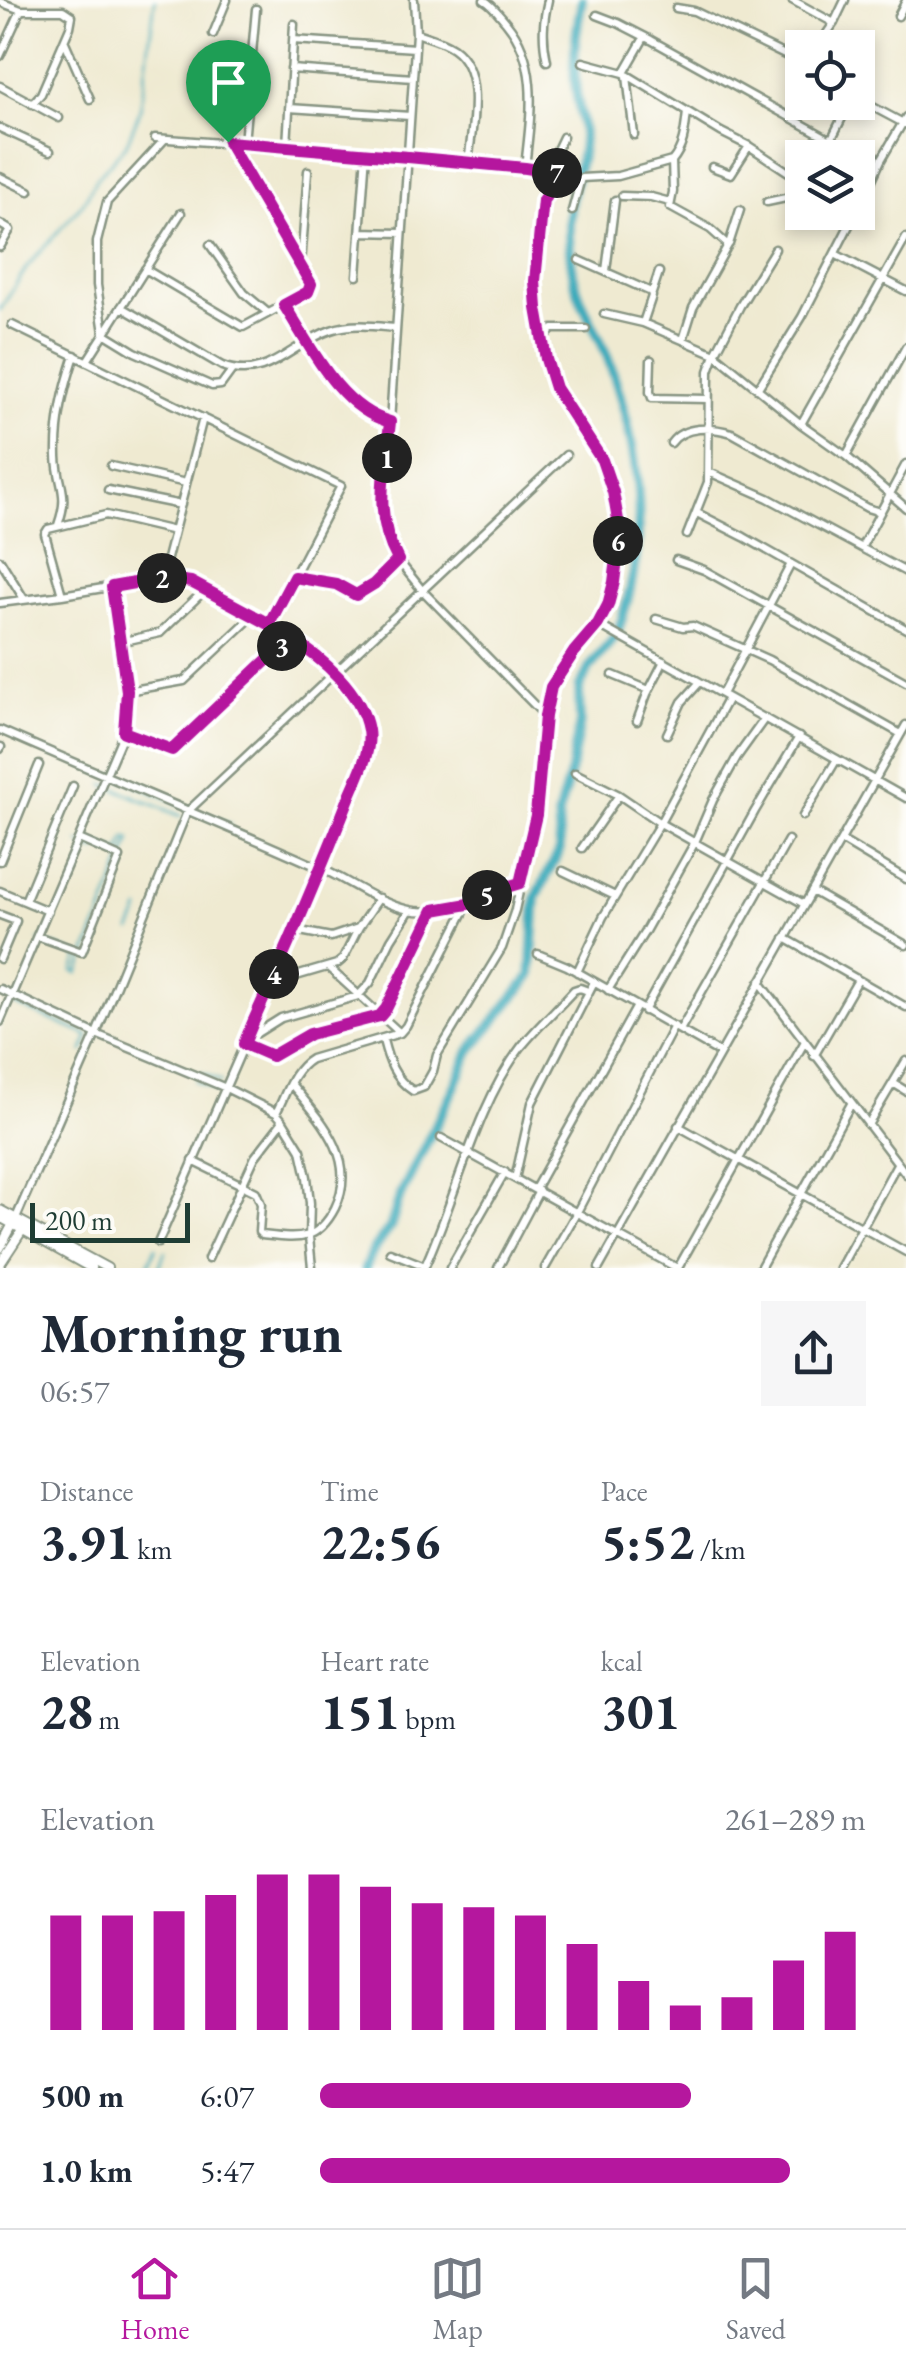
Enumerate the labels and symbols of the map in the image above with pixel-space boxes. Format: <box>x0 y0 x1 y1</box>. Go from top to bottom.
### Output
pin <box>186 40 271 143</box>
pin: 7 <box>532 148 582 198</box>
pin: 1 <box>362 433 412 483</box>
pin: 6 <box>593 516 643 566</box>
pin: 2 <box>137 553 187 603</box>
pin: 3 <box>257 621 307 671</box>
pin: 5 <box>462 870 512 920</box>
pin: 4 <box>249 949 299 999</box>
scale bar <box>30 1198 190 1242</box>

